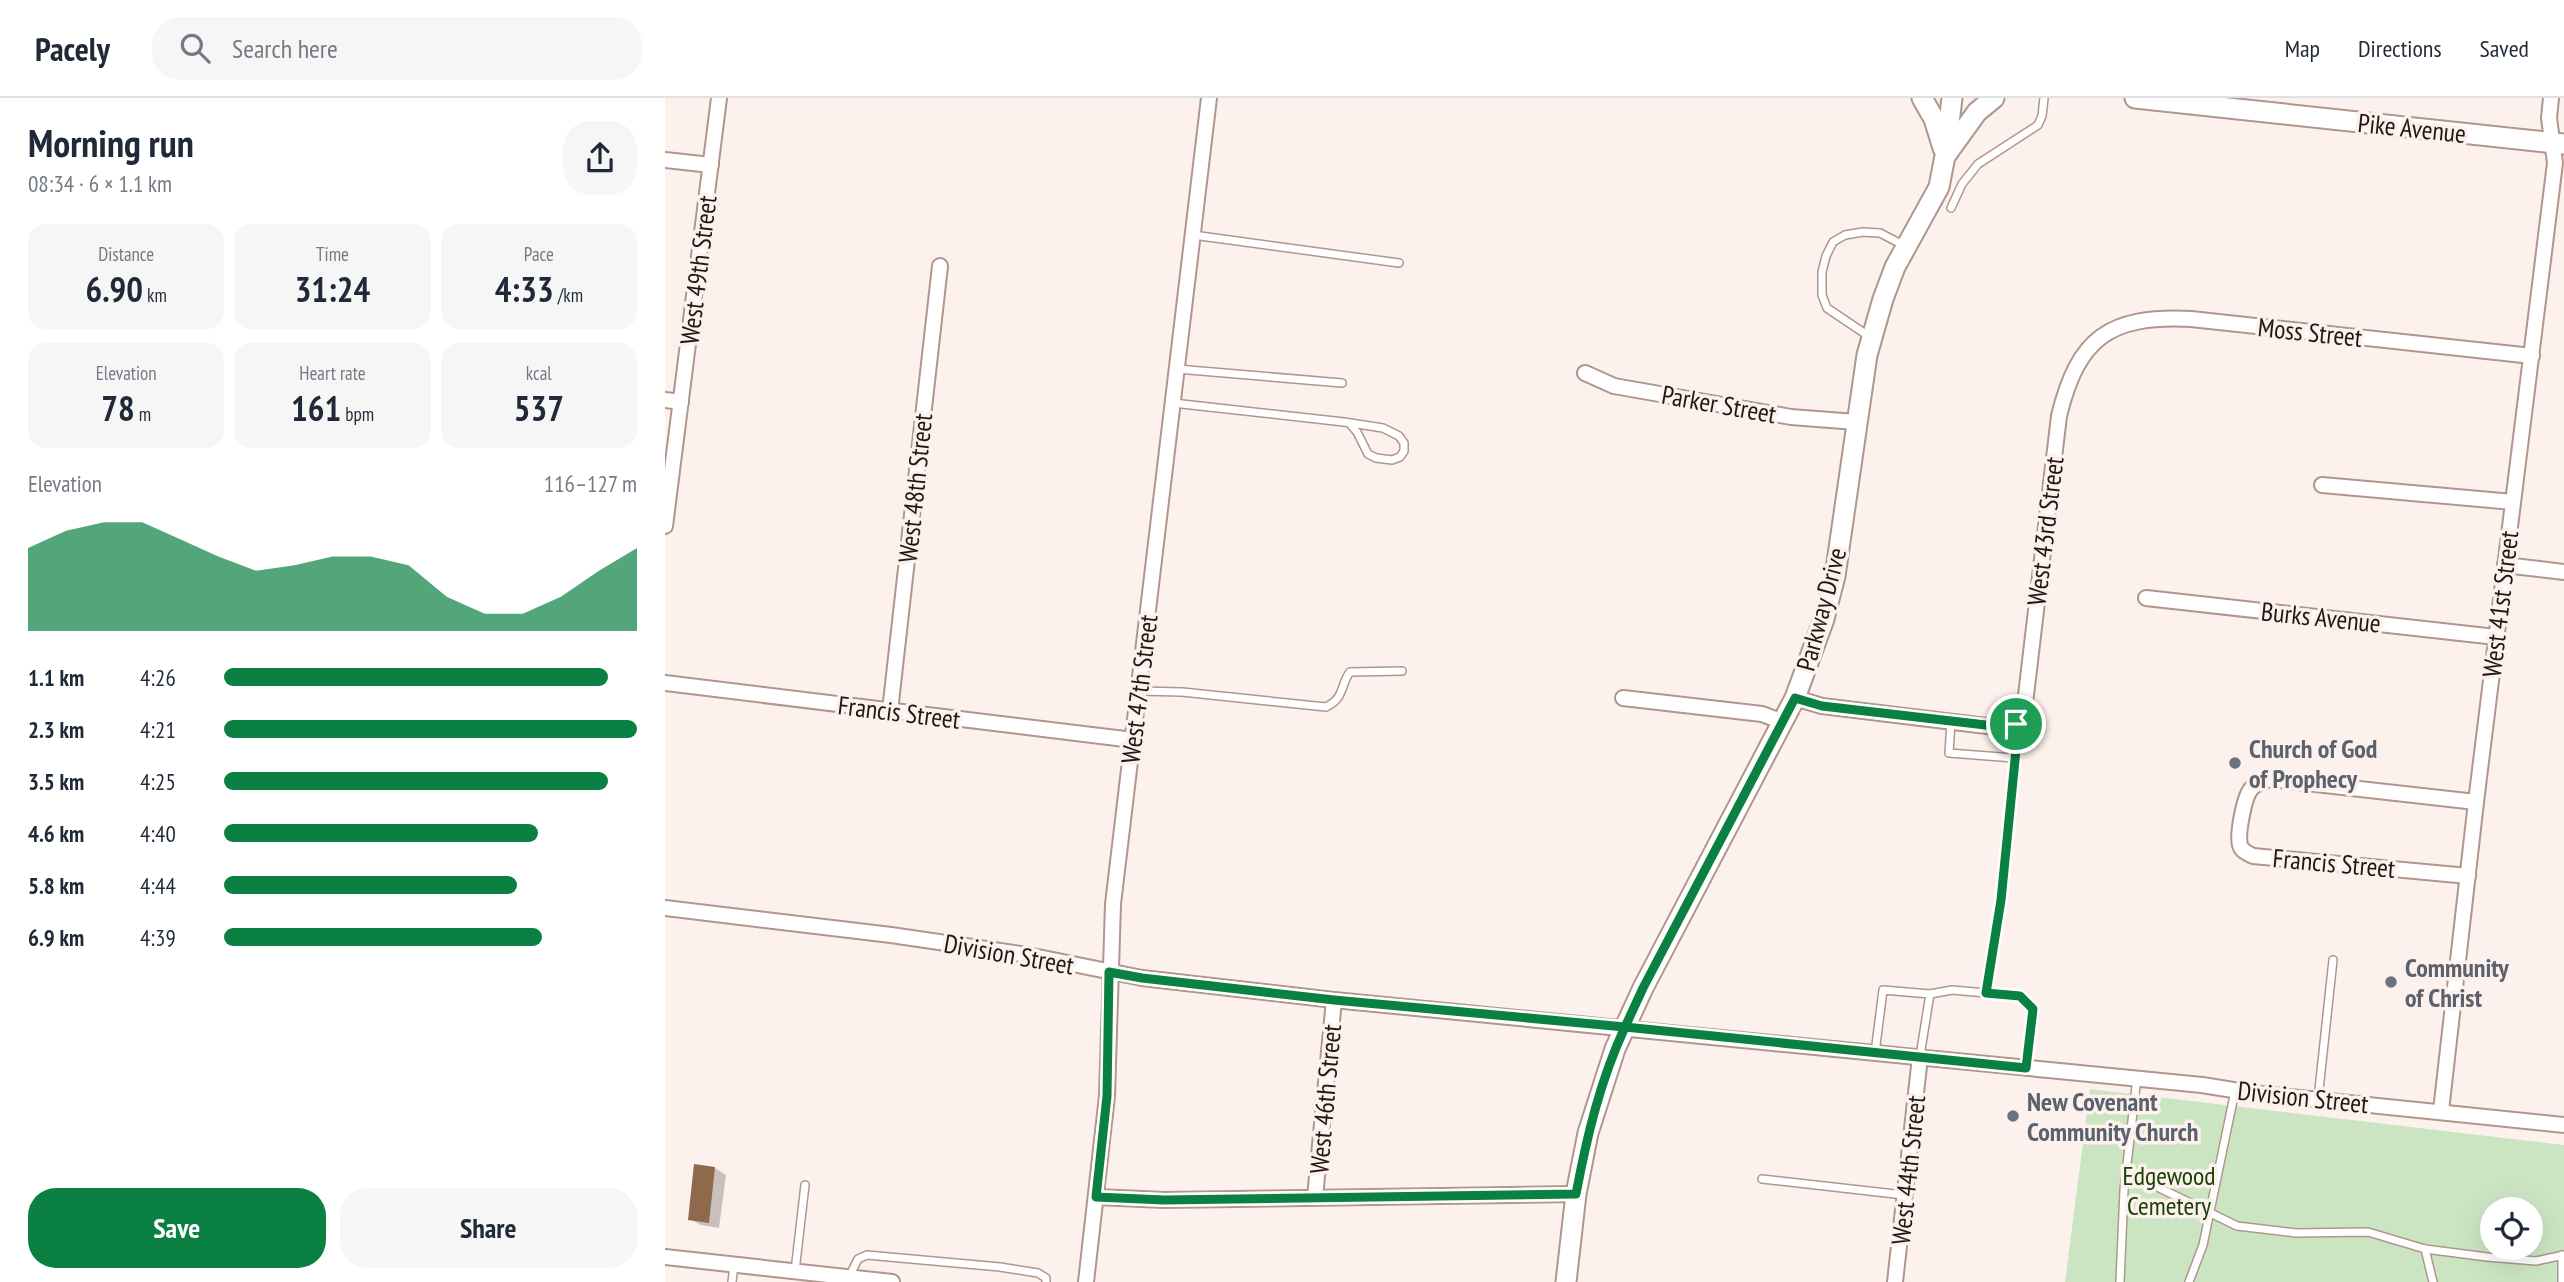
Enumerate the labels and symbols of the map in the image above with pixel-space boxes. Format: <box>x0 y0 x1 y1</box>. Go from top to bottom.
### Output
street label: Pike Avenue <box>2356 106 2468 150</box>
street label: West 49th Street <box>672 194 724 346</box>
street label: Moss Street <box>2256 310 2364 354</box>
street label: Parker Street <box>1659 378 1779 430</box>
street label: West 48th Street <box>891 412 939 564</box>
street label: West 43rd Street <box>2019 455 2071 607</box>
street label: West 41st Street <box>2475 529 2525 679</box>
street label: Parkway Drive <box>1789 544 1853 674</box>
street label: Burks Avenue <box>2260 594 2382 640</box>
street label: West 47th Street <box>1113 613 1165 765</box>
street label: Francis Street <box>836 688 962 736</box>
pin <box>1986 694 2046 754</box>
place label: Church of God of Prophecy <box>2249 732 2377 795</box>
marker: Church of God of Prophecy <box>2227 755 2243 771</box>
street label: Francis Street <box>2271 841 2397 885</box>
street label: Division Street <box>941 926 1077 982</box>
place label: Community of Christ <box>2405 951 2509 1014</box>
marker: Community of Christ <box>2383 974 2399 990</box>
street label: West 46th Street <box>1302 1023 1348 1175</box>
street label: Division Street <box>2236 1074 2370 1120</box>
place label: New Covenant Community Church <box>2027 1085 2199 1148</box>
street label: West 44th Street <box>1884 1094 1932 1246</box>
marker: New Covenant Community Church <box>2005 1108 2021 1124</box>
park label: Edgewood Cemetery <box>2122 1159 2216 1222</box>

